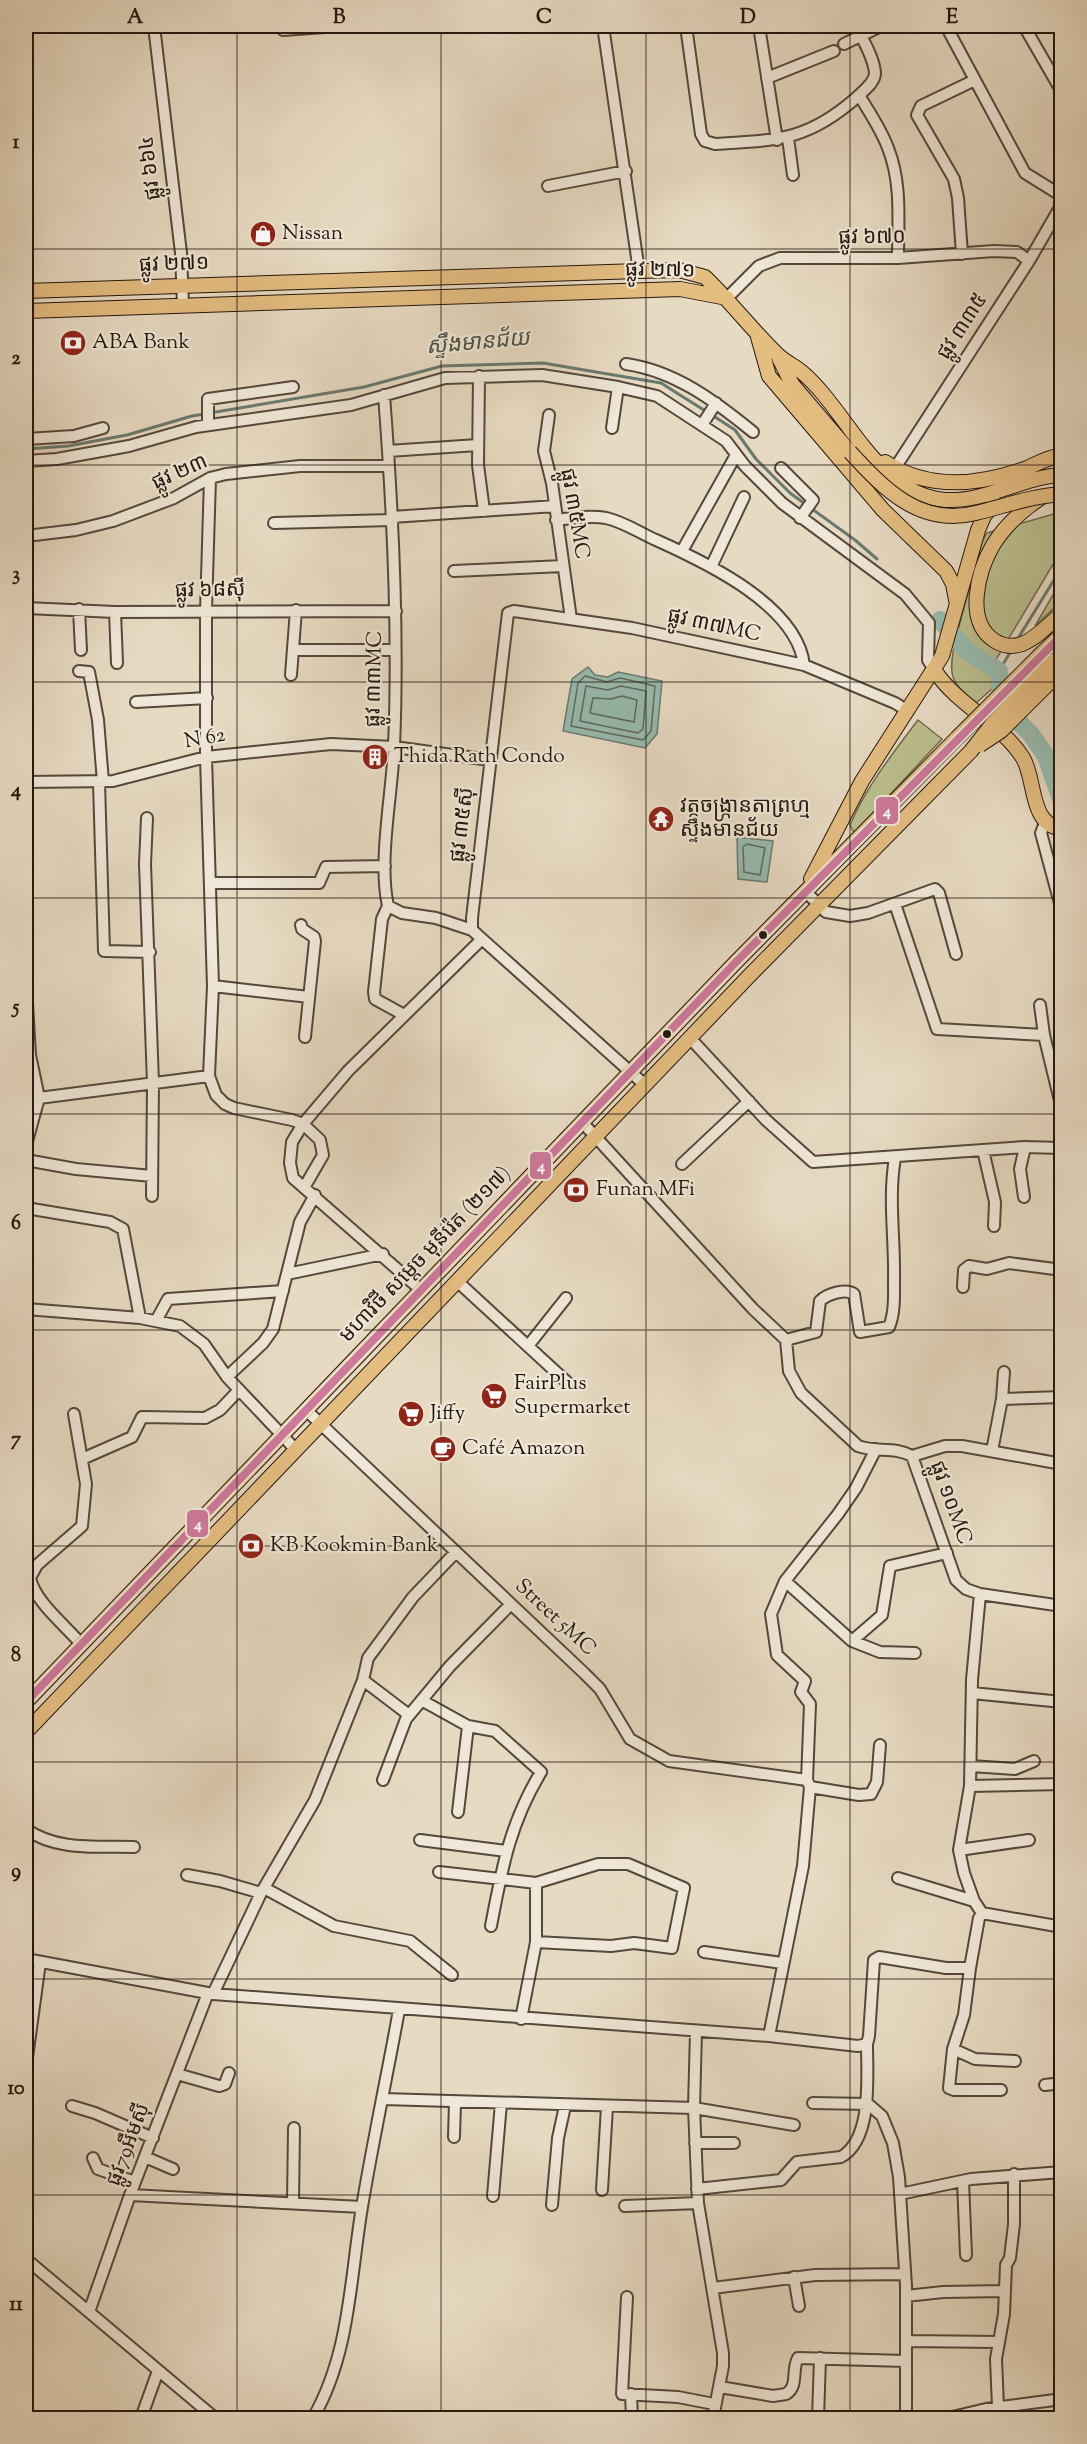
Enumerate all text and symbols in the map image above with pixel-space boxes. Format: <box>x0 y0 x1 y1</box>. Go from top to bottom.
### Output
text: A <box>127 4 144 33</box>
text: B <box>333 4 346 33</box>
text: C <box>536 4 552 33</box>
text: D <box>740 4 756 33</box>
text: E <box>946 4 959 33</box>
text: 1 <box>13 129 20 158</box>
street label: ផ្លូវ ៦៦៤ <box>132 134 172 202</box>
shop icon: Nissan <box>248 219 278 249</box>
place label: Nissan <box>282 219 343 249</box>
street label: ផ្លូវ ៦៧០ <box>838 222 906 256</box>
street label: ផ្លូវ ២៧១ <box>138 249 210 283</box>
street label: ផ្លូវ ២៧១ <box>625 255 695 289</box>
street label: ផ្លូវ ៣៣៥ <box>930 288 998 367</box>
water label: ស្ទឹងមានជ័យ <box>425 323 533 364</box>
bank icon: ABA Bank <box>58 328 88 358</box>
place label: ABA Bank <box>92 328 191 358</box>
text: 2 <box>11 345 21 374</box>
street label: ផ្លូវ ២៣ <box>147 447 214 501</box>
street label: ផ្លូវ ៣៥MC <box>549 466 597 562</box>
text: 3 <box>12 561 20 590</box>
street label: ផ្លូវ ៦៨ស៊ី <box>174 575 246 609</box>
street label: ផ្លូវ ៣៧MC <box>664 601 764 653</box>
street label: ផ្លូវ ៣៣MC <box>359 630 393 728</box>
street label: N 62 <box>182 721 228 757</box>
building icon: Thida Rath Condo <box>360 742 390 772</box>
place label: Thida Rath Condo <box>394 742 565 772</box>
text: 4 <box>10 777 21 806</box>
street label: ផ្លូវ ៣៥ស៊ី <box>444 786 485 865</box>
place label: វត្តចង្ក្រានតាព្រហ្ម ស្ទឹងមានជ័យ <box>680 792 810 846</box>
line badge: 4 <box>875 796 899 825</box>
text: 4 <box>882 801 891 824</box>
temple icon: វត្តចង្ក្រានតាព្រហ្ម ស្ទឹងមានជ័យ <box>646 804 676 834</box>
unlabelled marker <box>757 929 769 941</box>
text: 5 <box>11 994 20 1023</box>
unlabelled marker <box>661 1028 673 1040</box>
line badge: 4 <box>529 1151 552 1180</box>
text: 4 <box>536 1156 545 1179</box>
street label: មហាវិថី សម្តេច មុនីរ៉េត (២១៧) <box>333 1160 519 1350</box>
bank icon: Funan MFi <box>561 1175 591 1205</box>
place label: Funan MFi <box>596 1175 695 1205</box>
text: 6 <box>11 1210 21 1239</box>
place label: FairPlus Supermarket <box>514 1369 630 1423</box>
supermarket icon: FairPlus Supermarket <box>479 1381 509 1411</box>
supermarket icon: Jiffy <box>396 1399 426 1429</box>
place label: Jiffy <box>429 1399 466 1429</box>
text: 7 <box>11 1426 22 1455</box>
cafe icon: Café Amazon <box>428 1434 458 1464</box>
place label: Café Amazon <box>462 1434 585 1464</box>
street label: ផ្លូវ ១០MC <box>919 1457 979 1550</box>
line badge: 4 <box>186 1509 209 1538</box>
text: 4 <box>193 1514 202 1537</box>
bank icon: KB Kookmin Bank <box>236 1531 266 1561</box>
place label: KB Kookmin Bank <box>270 1531 439 1561</box>
street label: Street 5MC <box>508 1572 602 1664</box>
text: 8 <box>11 1642 21 1671</box>
text: 9 <box>11 1858 21 1887</box>
text: 10 <box>7 2075 25 2104</box>
street label: ផ្លូវ79អឹមស៊ី <box>99 2099 161 2192</box>
text: 11 <box>9 2291 23 2320</box>

